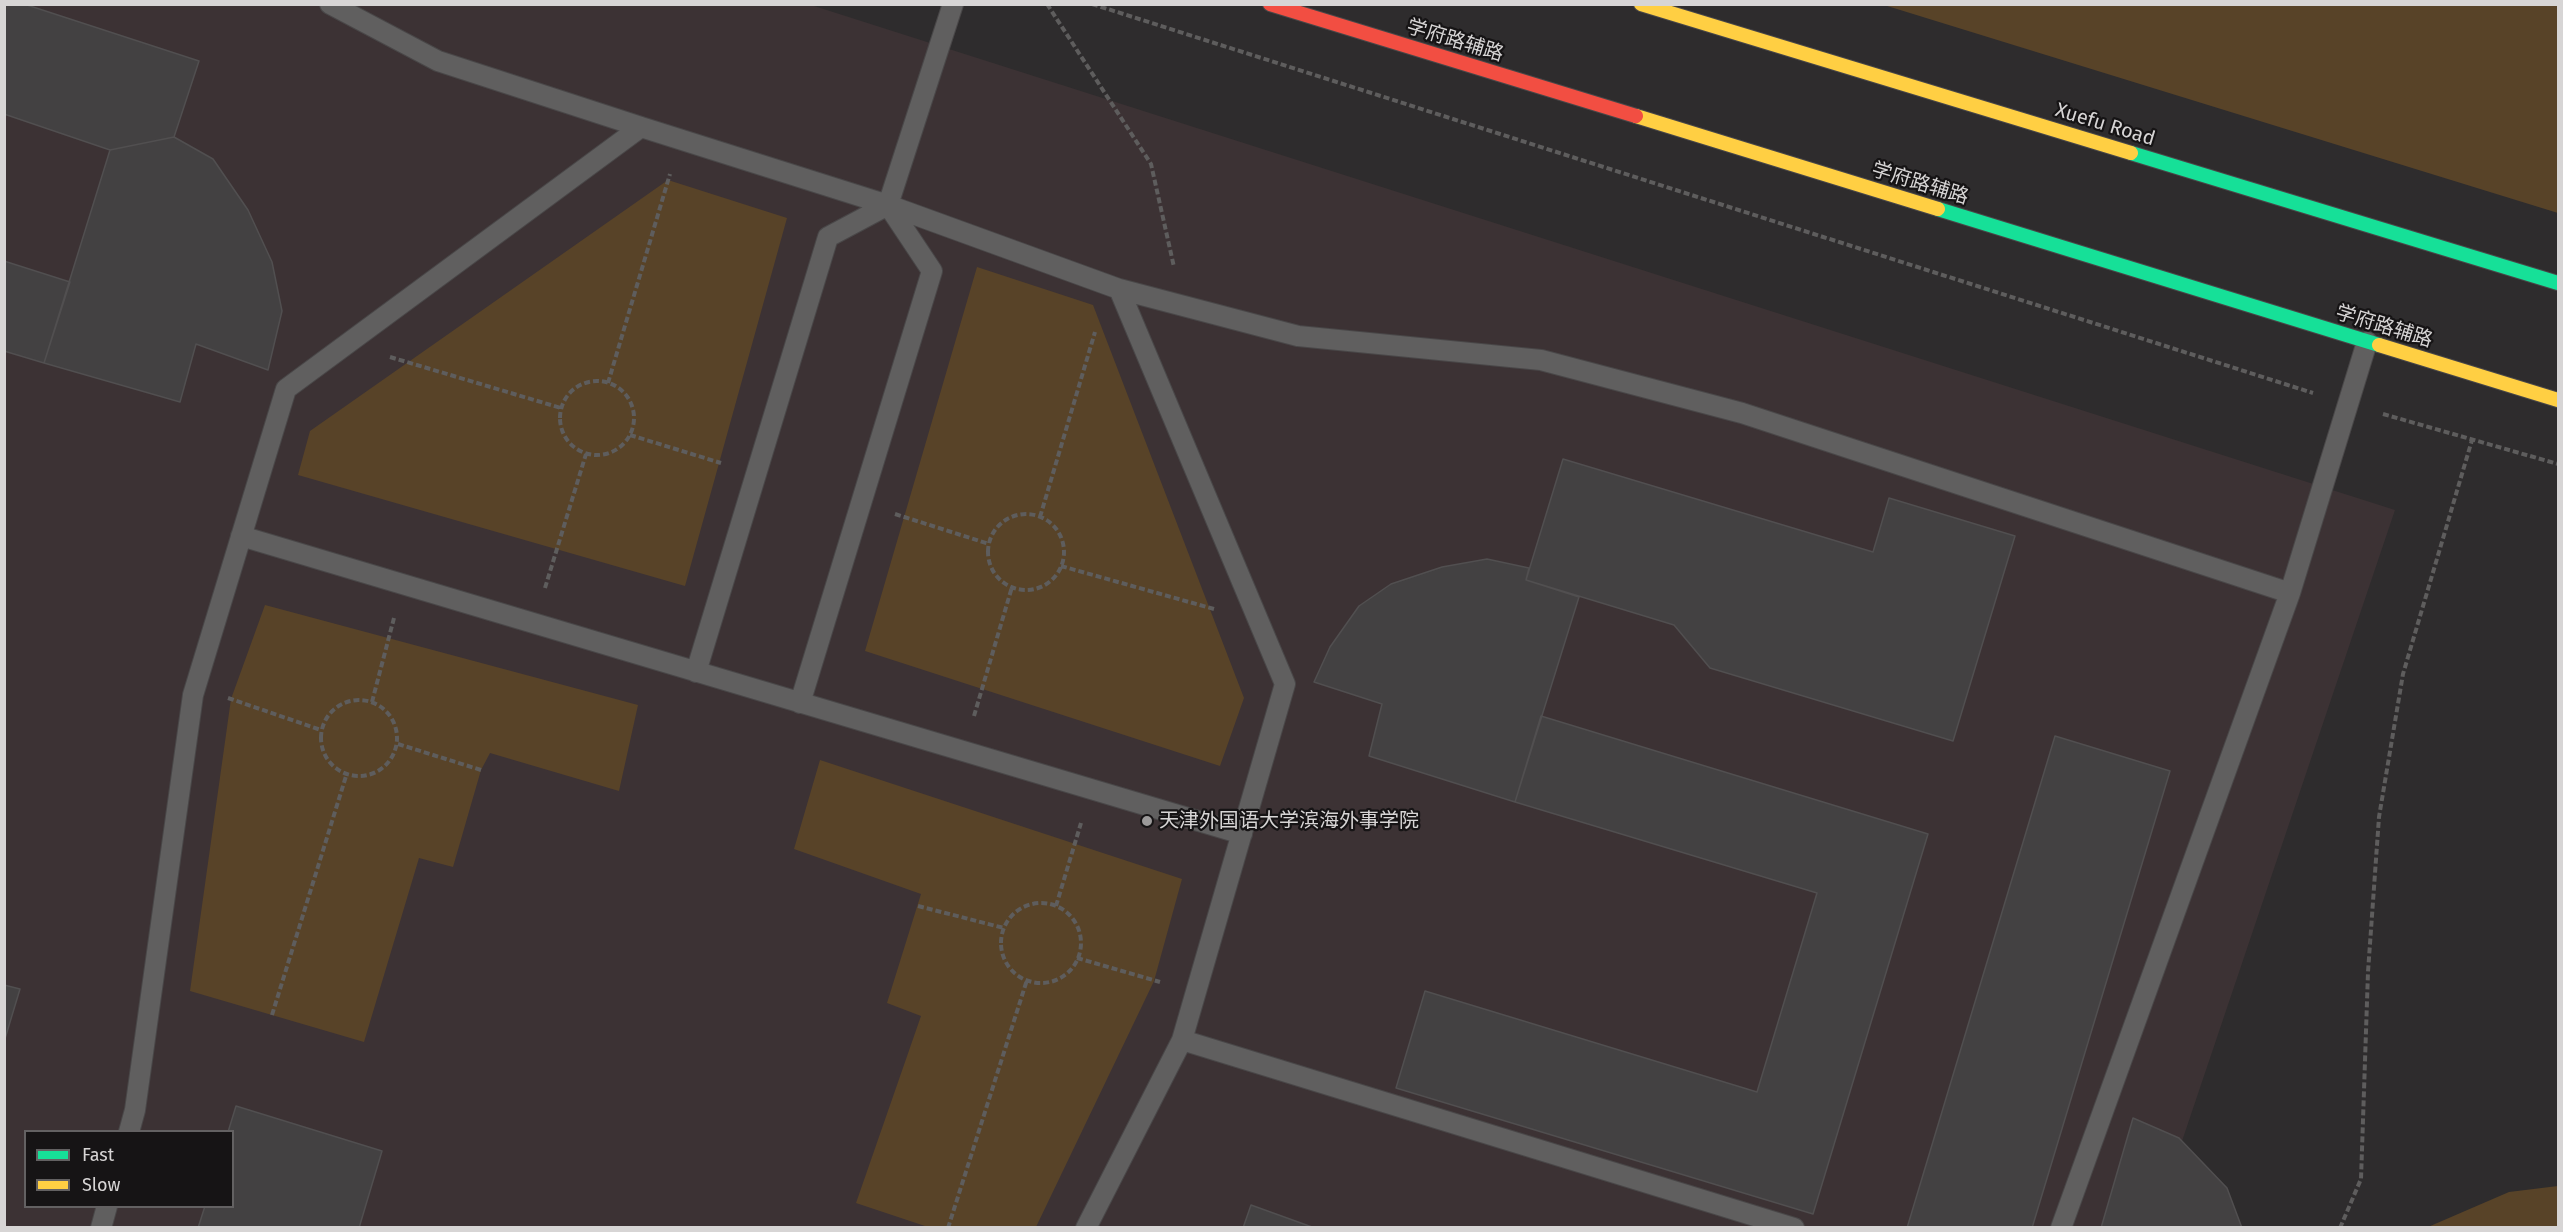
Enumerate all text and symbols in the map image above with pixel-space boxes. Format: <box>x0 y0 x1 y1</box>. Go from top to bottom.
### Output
street label: 学府路辅路 <box>1404 15 1506 67</box>
street label: Xuefu Road <box>2052 98 2158 152</box>
street label: 学府路辅路 <box>1869 158 1971 210</box>
street label: 学府路辅路 <box>2333 301 2435 353</box>
place label: 天津外国语大学滨海外事学院 <box>1159 809 1419 833</box>
marker: 天津外国语大学滨海外事学院 <box>1140 814 1154 828</box>
legend <box>24 1130 234 1208</box>
text: Fast <box>82 1144 114 1166</box>
text: Slow <box>82 1174 120 1196</box>

